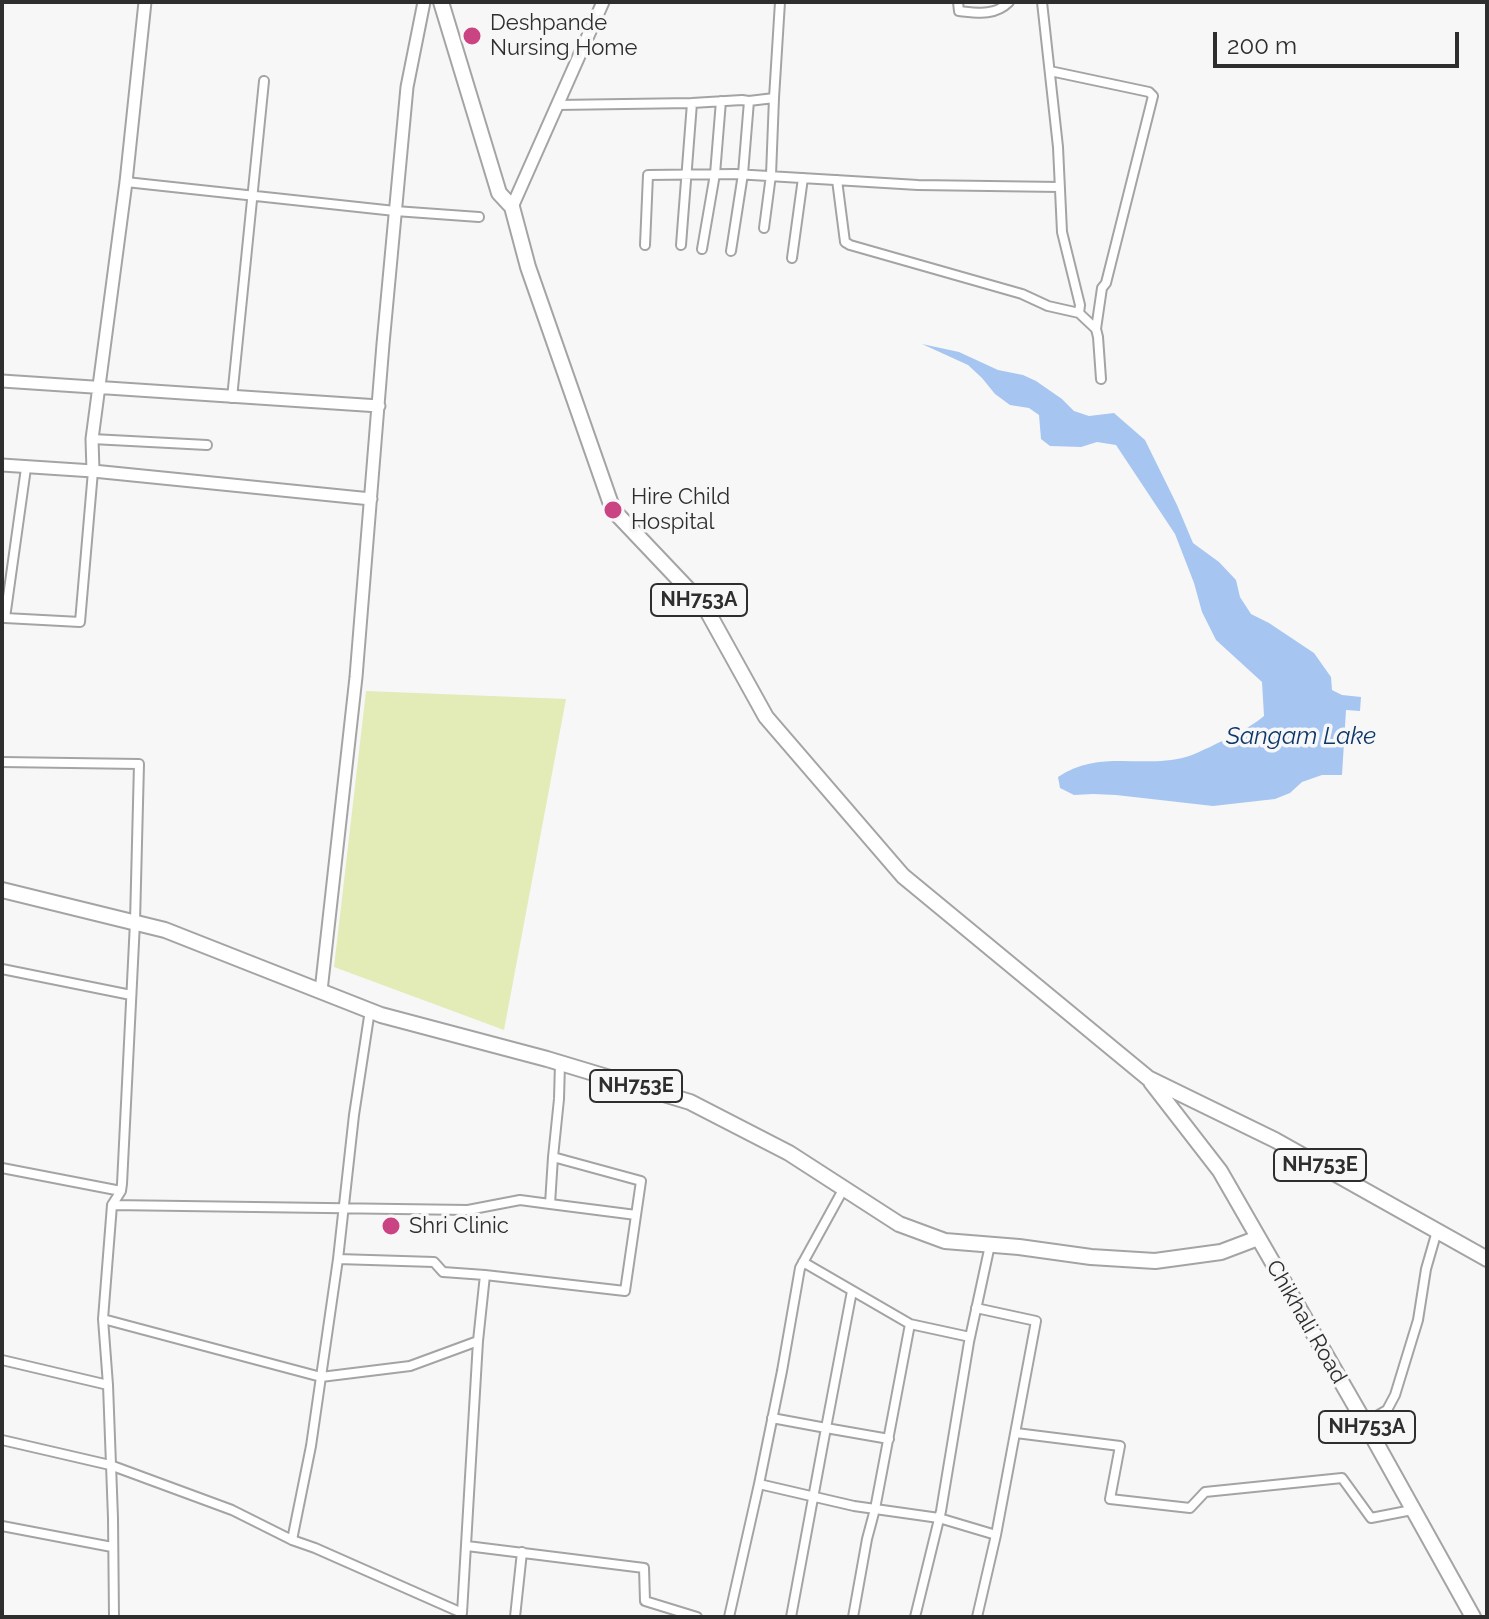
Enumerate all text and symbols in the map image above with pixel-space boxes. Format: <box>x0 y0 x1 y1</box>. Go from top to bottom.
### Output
place label: Deshpande Nursing Home <box>490 10 638 62</box>
scale bar <box>1217 16 1463 66</box>
marker: Deshpande Nursing Home <box>461 25 483 47</box>
text: 200 m <box>1227 31 1297 60</box>
place label: Hire Child Hospital <box>631 484 730 536</box>
marker: Hire Child Hospital <box>602 499 624 521</box>
road number: NH753A <box>651 584 747 616</box>
water label: Sangam Lake <box>1226 723 1376 751</box>
road number: NH753E <box>590 1070 682 1102</box>
road number: NH753E <box>1274 1149 1366 1181</box>
place label: Shri Clinic <box>409 1213 509 1239</box>
marker: Shri Clinic <box>380 1215 402 1237</box>
street label: Chikhali Road <box>1260 1255 1352 1389</box>
road number: NH753A <box>1319 1411 1415 1443</box>

